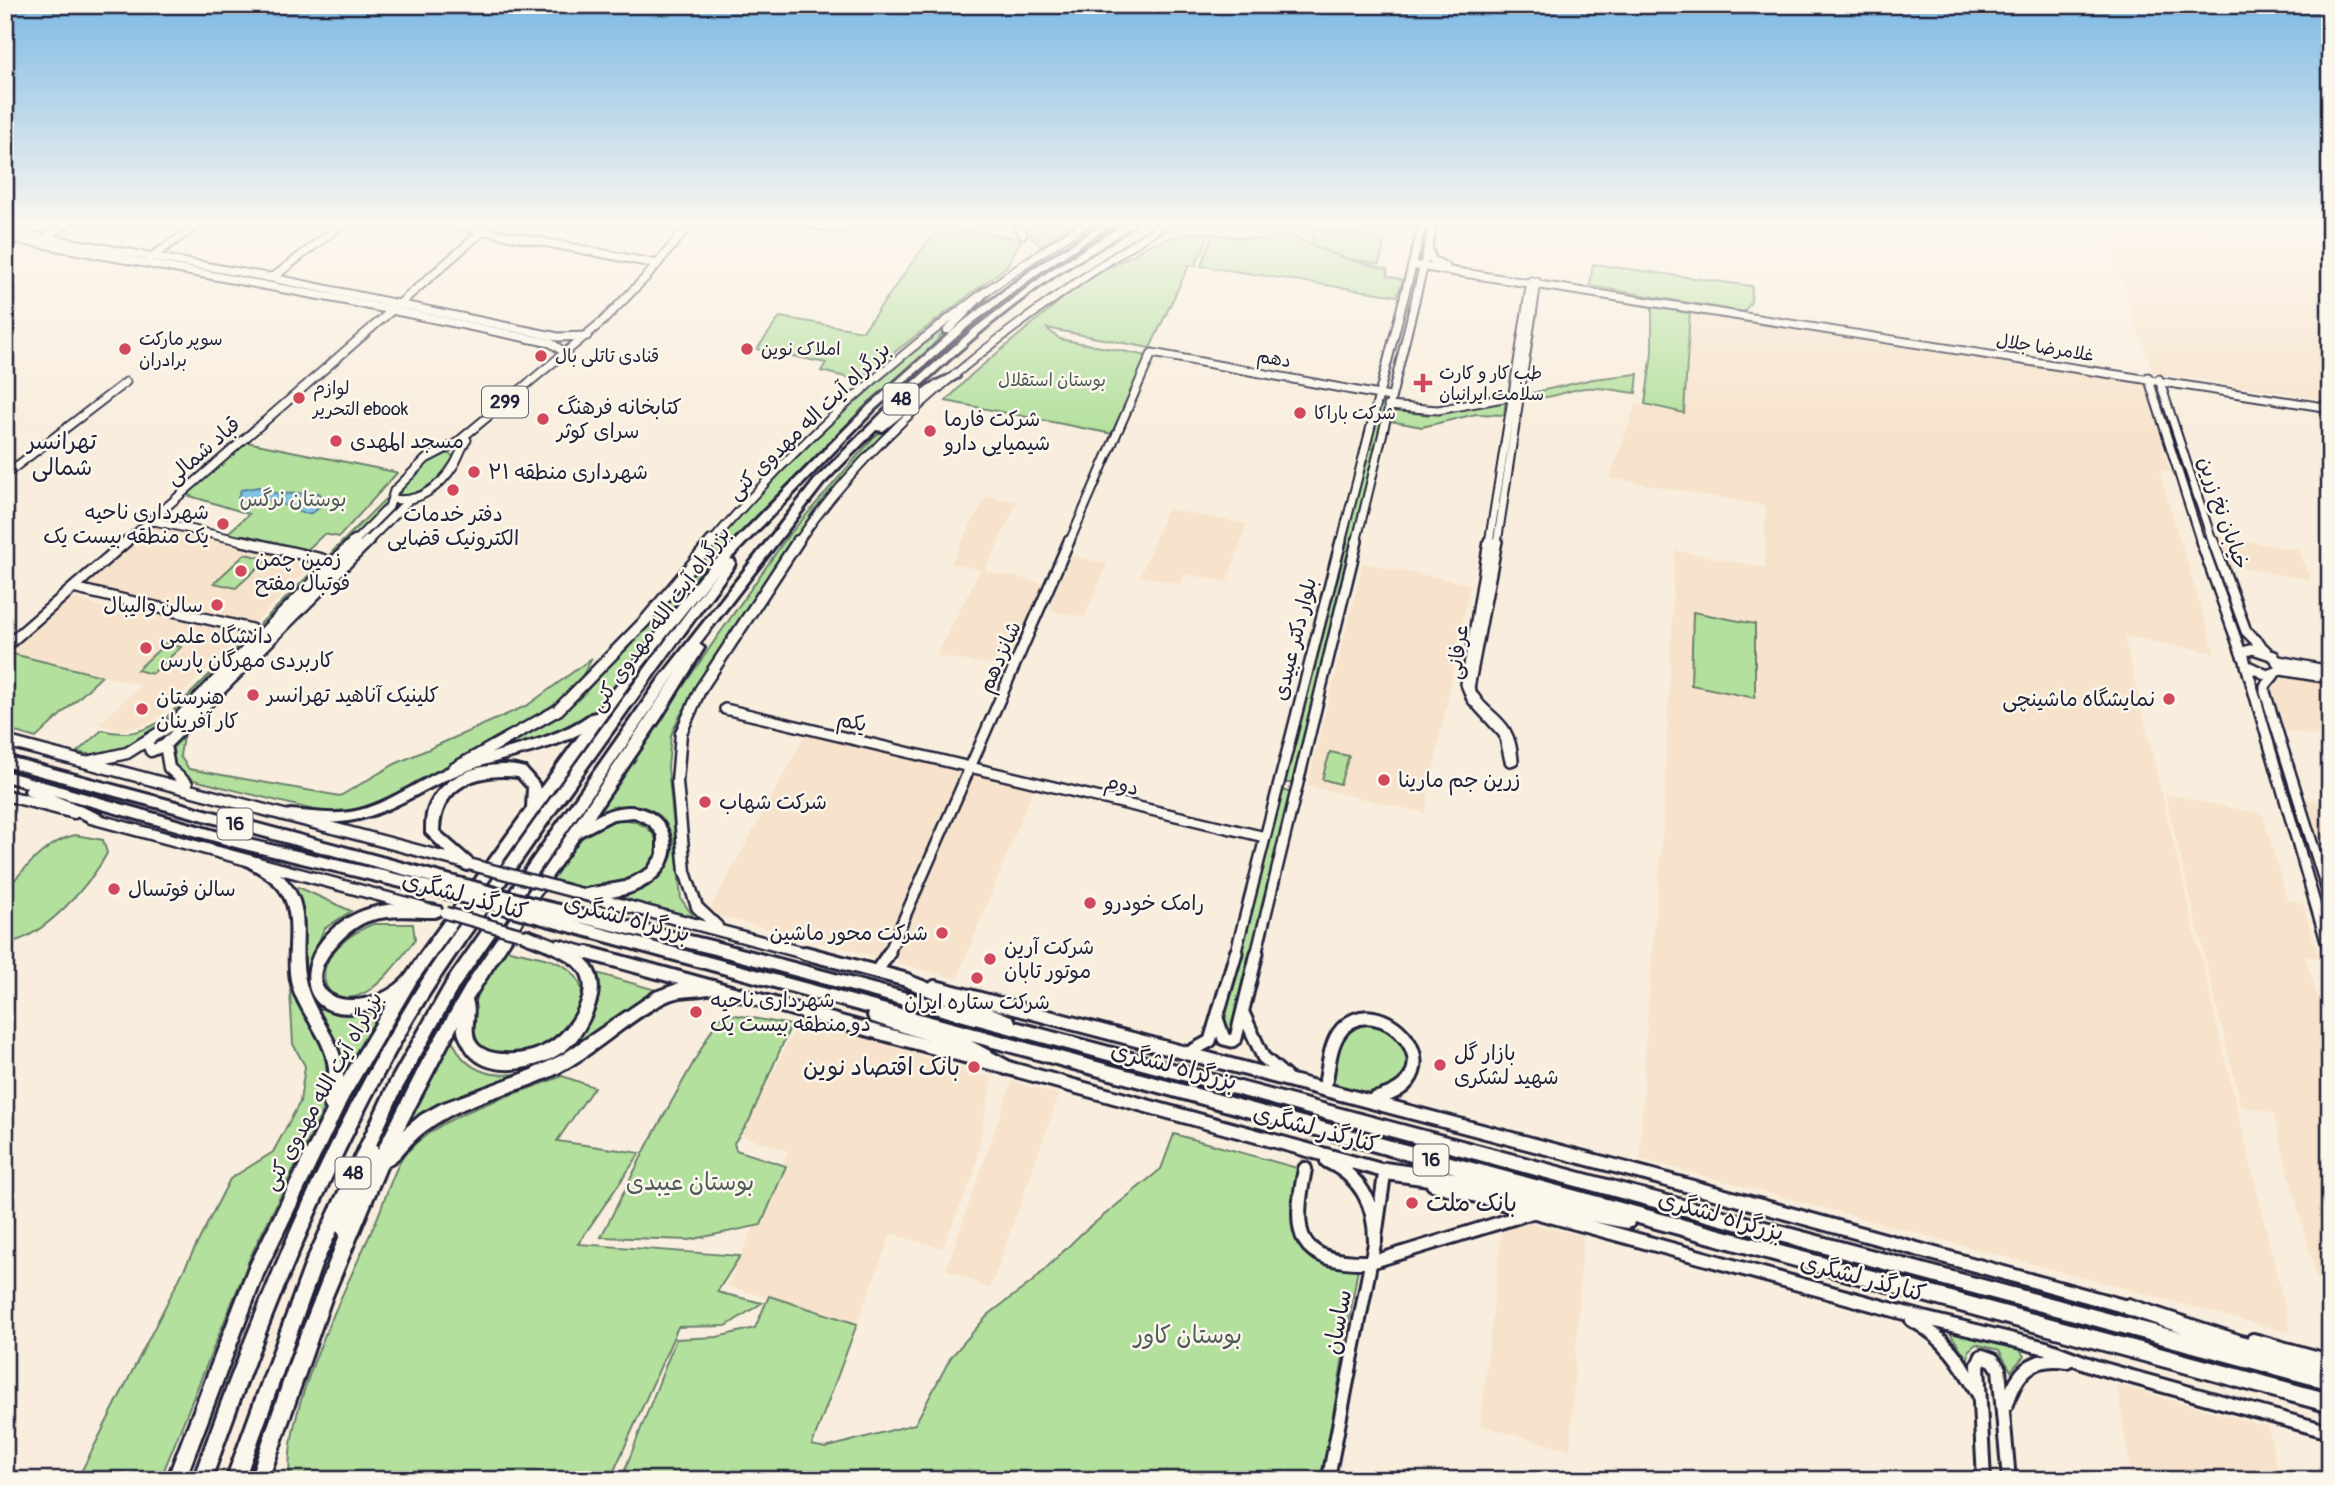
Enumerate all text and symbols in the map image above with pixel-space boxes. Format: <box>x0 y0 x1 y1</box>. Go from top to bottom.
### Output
place label: سوپر مارکت برادران <box>139 328 223 372</box>
street label: غلامرضا جلال <box>1994 329 2096 367</box>
street label: بزرگراه آیت اله مهدوی کنی <box>722 336 896 506</box>
place label: املاک نوین <box>761 338 841 361</box>
marker: سوپر مارکت برادران <box>117 341 133 357</box>
marker: املاک نوین <box>739 341 755 357</box>
place label: قنادی تاتلی بال <box>555 345 659 368</box>
street label: دهم <box>1255 345 1293 375</box>
marker: قنادی تاتلی بال <box>533 348 549 364</box>
place label: طب کار و کارت سلامت ایرانیان <box>1439 362 1544 406</box>
park label: بوستان استقلال <box>998 369 1106 392</box>
marker: طب کار و کارت سلامت ایرانیان <box>1413 373 1433 393</box>
place label: لوازم التحریر ebook <box>311 377 409 421</box>
road number: 48 <box>884 384 918 414</box>
road number: 299 <box>482 386 528 418</box>
marker: لوازم التحریر ebook <box>291 390 307 406</box>
place label: کتابخانه فرهنگ سرای کوثر <box>555 394 682 445</box>
place label: شرکت باراکا <box>1314 402 1396 425</box>
marker: شرکت باراکا <box>1292 405 1308 421</box>
place label: شرکت فارما شیمیایی دارو <box>943 406 1050 457</box>
street label: قباد شمالی <box>160 411 246 491</box>
marker: کتابخانه فرهنگ سرای کوثر <box>535 411 551 427</box>
marker: شرکت فارما شیمیایی دارو <box>922 423 938 439</box>
district label: تهرانسر شمالی <box>25 427 97 482</box>
place label: مسجد المهدی <box>350 428 464 455</box>
marker: مسجد المهدی <box>328 433 344 449</box>
street label: خیابان نخ زرین <box>2191 453 2255 573</box>
place label: شهرداری منطقه ۲۱ <box>488 459 648 486</box>
marker: شهرداری منطقه ۲۱ <box>466 464 482 480</box>
marker: دفتر خدمات الکترونیک قضایی <box>445 482 461 498</box>
park label: بوستان نرگس <box>239 486 347 513</box>
place label: شهرداری ناحیه یک منطقه بیست یک <box>43 499 209 550</box>
place label: دفتر خدمات الکترونیک قضایی <box>387 501 519 552</box>
marker: شهرداری ناحیه یک منطقه بیست یک <box>215 516 231 532</box>
street label: بزرگراه آیت الله مهدوی کنی <box>584 521 736 717</box>
place label: زمین چمن فوتبال مفتح <box>255 546 350 597</box>
marker: زمین چمن فوتبال مفتح <box>233 563 249 579</box>
street label: بلوار دکتر عبیدی <box>1267 575 1323 703</box>
place label: سالن والیبال <box>103 592 203 619</box>
marker: سالن والیبال <box>209 597 225 613</box>
street label: شانزدهم <box>972 617 1030 698</box>
place label: دانشگاه علمی کاربردی مهرگان پارس <box>160 623 334 674</box>
street label: عرفانی <box>1441 623 1475 681</box>
marker: دانشگاه علمی کاربردی مهرگان پارس <box>138 640 154 656</box>
place label: کلینیک آناهید تهرانسر <box>265 682 439 709</box>
place label: هنرستان کار آفرینان <box>156 684 239 735</box>
place label: نمایشگاه ماشینچی <box>2002 686 2155 713</box>
marker: کلینیک آناهید تهرانسر <box>245 687 261 703</box>
marker: نمایشگاه ماشینچی <box>2161 691 2177 707</box>
marker: هنرستان کار آفرینان <box>134 701 150 717</box>
street label: یکم <box>834 706 870 740</box>
place label: زرین جم مارینا <box>1398 767 1521 796</box>
street label: دوم <box>1102 768 1142 804</box>
marker: زرین جم مارینا <box>1376 772 1392 788</box>
place label: شرکت شهاب <box>719 789 827 816</box>
marker: شرکت شهاب <box>697 794 713 810</box>
road number: 16 <box>218 808 252 839</box>
street label: کنارگذر لشگری <box>399 865 531 927</box>
place label: سالن فوتسال <box>128 876 236 903</box>
marker: سالن فوتسال <box>106 881 122 897</box>
street label: بزرگراه لشگری <box>561 887 693 949</box>
place label: رامک خودرو <box>1102 890 1204 917</box>
marker: رامک خودرو <box>1082 895 1098 911</box>
place label: شرکت محور ماشین <box>770 920 928 947</box>
marker: شرکت محور ماشین <box>934 925 950 941</box>
place label: شرکت آرین موتور تابان <box>1004 934 1094 985</box>
marker: شرکت آرین موتور تابان <box>982 951 998 967</box>
marker: شرکت ستاره ایران <box>969 970 985 986</box>
street label: بزرگراه آیت الله مهدوی کنی <box>257 987 389 1195</box>
place label: شهرداری ناحیه دو منطقه بیست یک <box>710 987 871 1038</box>
place label: شرکت ستاره ایران <box>904 989 1050 1016</box>
marker: شهرداری ناحیه دو منطقه بیست یک <box>688 1004 704 1020</box>
street label: بزرگراه لشگری <box>1108 1035 1240 1097</box>
place label: بازار گل شهید لشکری <box>1454 1040 1559 1091</box>
place label: بانک اقتصاد نوین <box>803 1053 960 1082</box>
marker: بازار گل شهید لشکری <box>1432 1057 1448 1073</box>
marker: بانک اقتصاد نوین <box>966 1059 982 1075</box>
street label: کنارگذر لشگری <box>1250 1098 1382 1160</box>
road number: 16 <box>1414 1144 1448 1176</box>
road number: 48 <box>336 1158 370 1189</box>
park label: بوستان عیبدی <box>626 1168 754 1197</box>
street label: بزرگراه لشگری <box>1655 1184 1787 1248</box>
place label: بانک ملت <box>1426 1189 1517 1218</box>
marker: بانک ملت <box>1404 1195 1420 1211</box>
street label: کنارگذر لشگری <box>1797 1247 1929 1309</box>
street label: ساسان <box>1317 1287 1359 1357</box>
park label: بوستان کاور <box>1132 1321 1242 1350</box>

